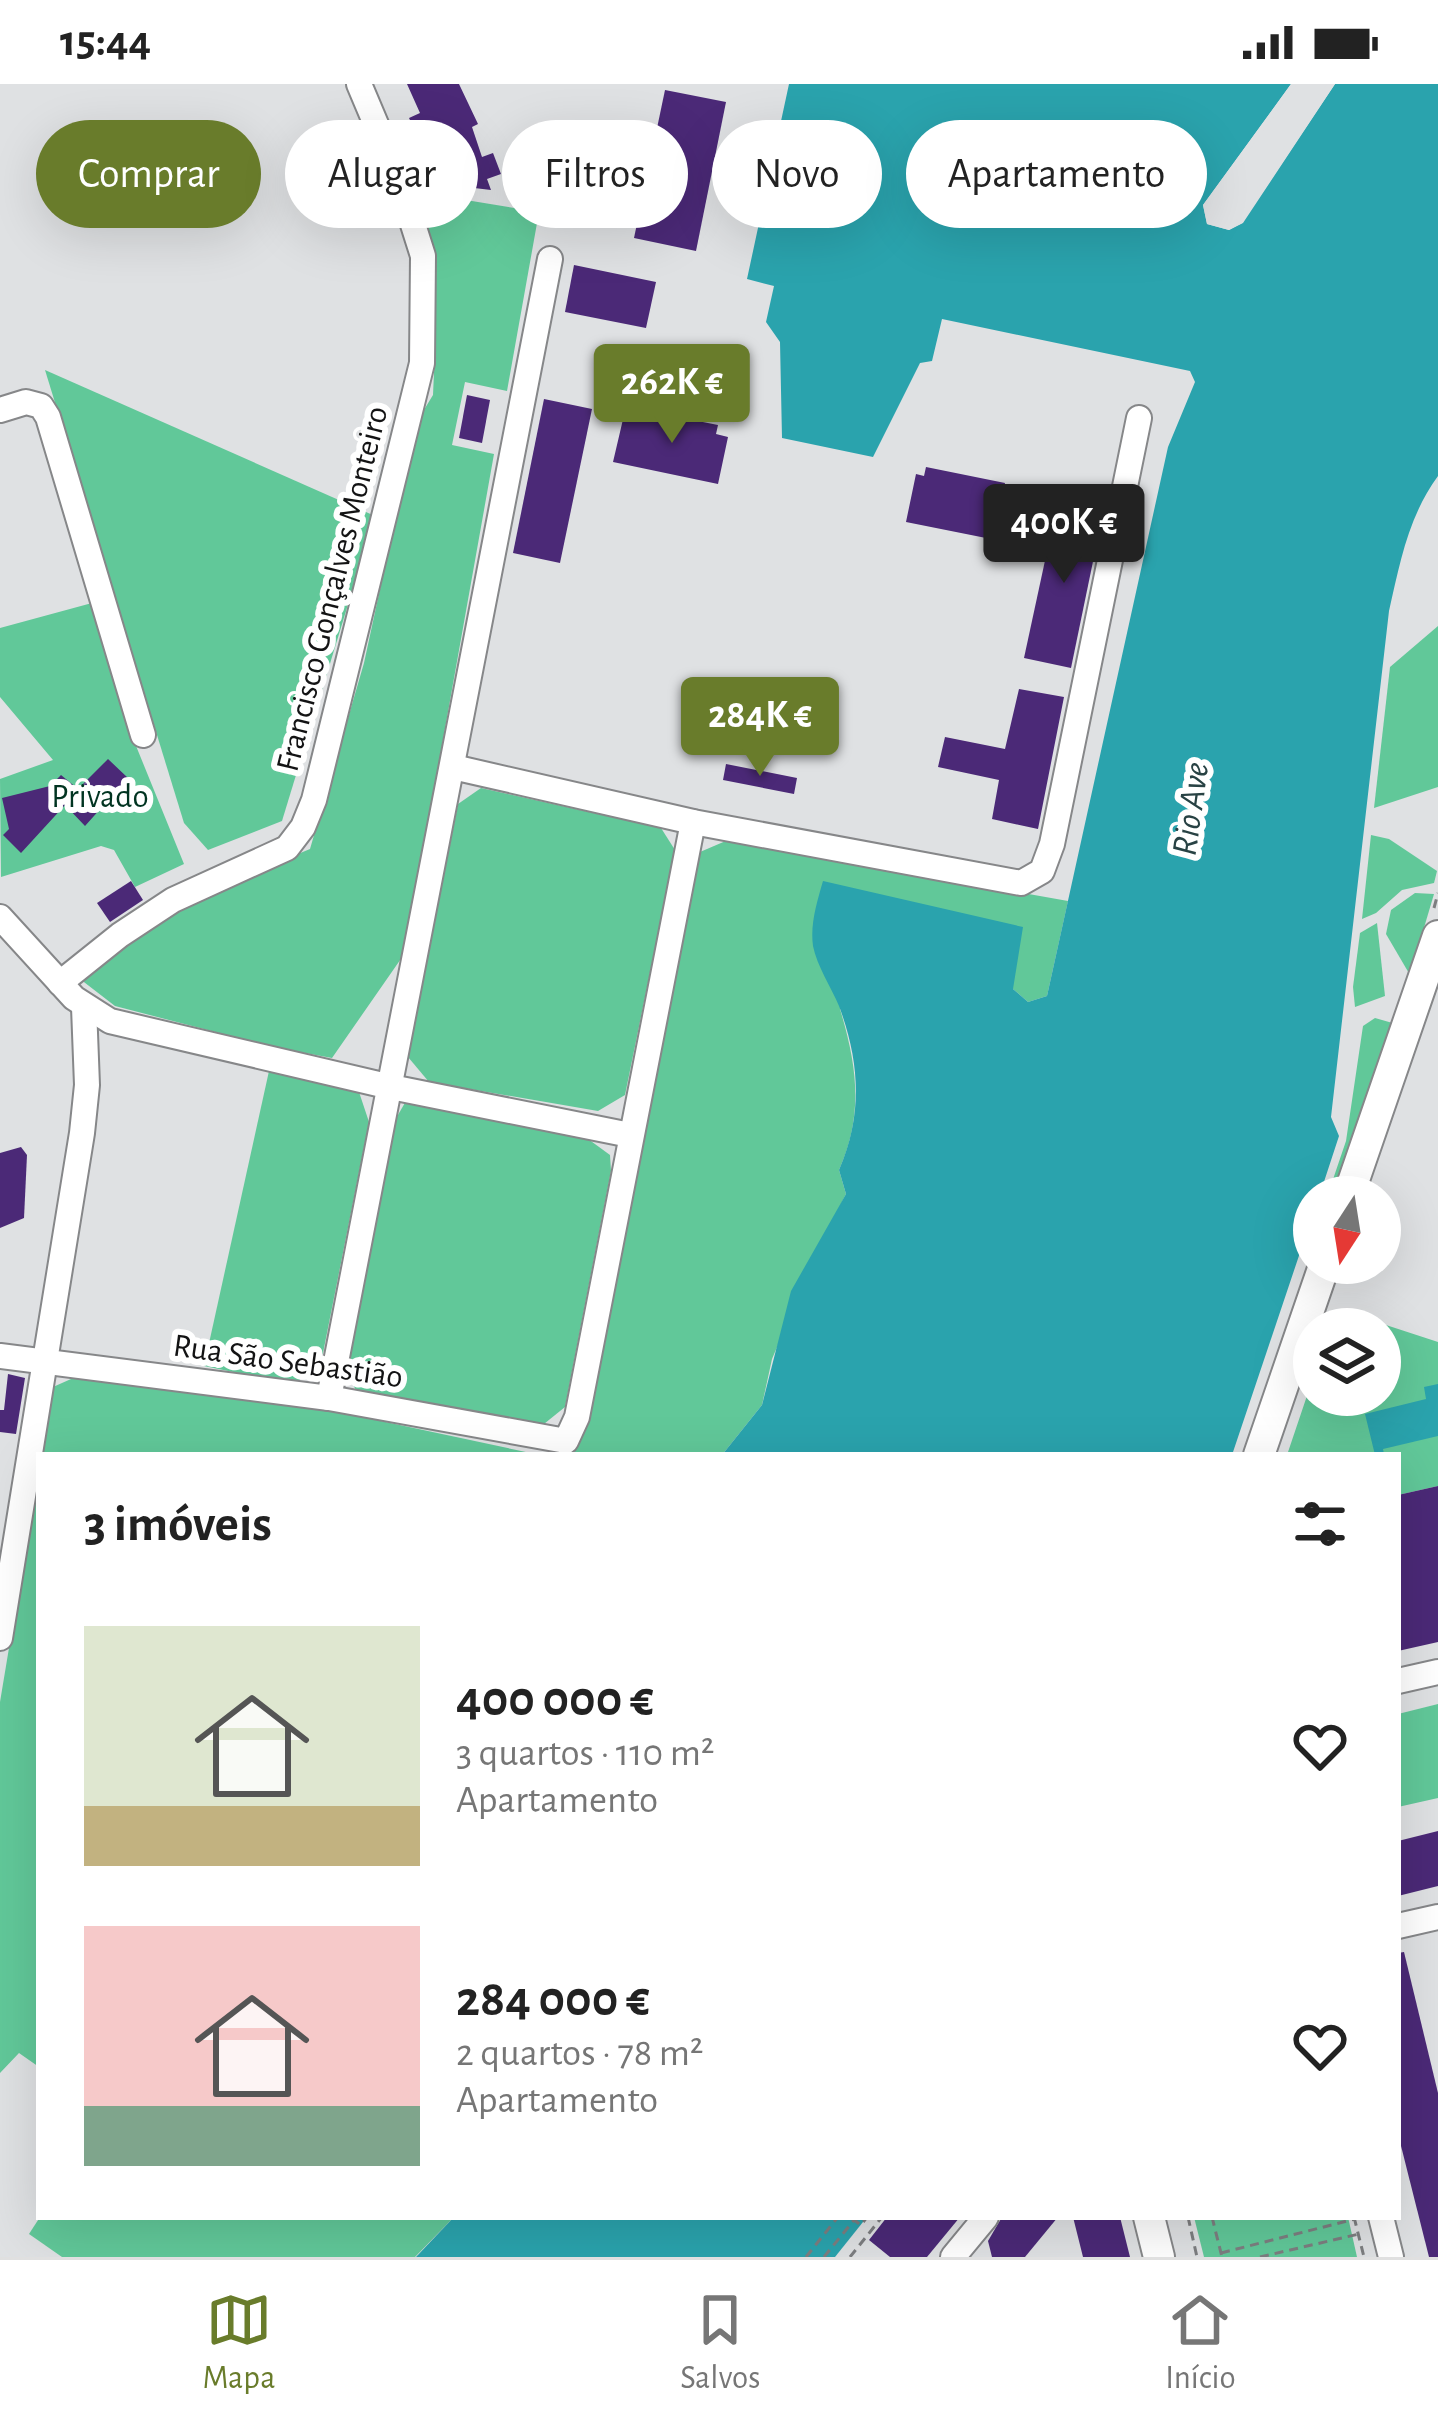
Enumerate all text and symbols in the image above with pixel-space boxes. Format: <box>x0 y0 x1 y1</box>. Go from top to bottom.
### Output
text: 15:44 <box>60 19 151 64</box>
chip: Comprar <box>36 120 261 228</box>
chip: Alugar <box>285 120 478 228</box>
chip: Filtros <box>502 120 688 228</box>
chip: Novo <box>712 120 882 228</box>
chip: Apartamento <box>906 120 1207 228</box>
pin: 262K € <box>574 344 770 446</box>
text: 262K € <box>621 363 723 402</box>
street label: Francisco Gonçalves Monteiro <box>272 403 394 775</box>
pin: 400K € <box>966 484 1162 586</box>
text: 400K € <box>1010 503 1118 542</box>
pin: 284K € <box>662 677 858 779</box>
text: 284K € <box>708 696 812 735</box>
water label: Rio Ave <box>1167 760 1215 858</box>
park label: Privado <box>51 781 149 814</box>
north arrow <box>1293 1176 1401 1284</box>
map controls <box>1293 1176 1401 1416</box>
button: layers <box>1293 1308 1401 1416</box>
street label: Rua São Sebastião <box>171 1330 405 1394</box>
icon: filters <box>1287 1491 1353 1557</box>
text: 3 imóveis <box>84 1499 272 1550</box>
icon: home <box>180 1674 324 1818</box>
text: 400 000 € <box>456 1674 654 1725</box>
icon: heart <box>1287 1713 1353 1779</box>
text: 3 quartos · 110 m² <box>456 1734 714 1773</box>
text: Apartamento <box>456 1781 658 1820</box>
icon: home <box>180 1974 324 2118</box>
text: 284 000 € <box>456 1974 650 2025</box>
icon: heart <box>1287 2013 1353 2079</box>
text: 2 quartos · 78 m² <box>456 2034 703 2073</box>
text: Apartamento <box>456 2081 658 2120</box>
tab: Mapa <box>202 2287 275 2399</box>
tab: Salvos <box>680 2287 760 2399</box>
tab: Início <box>1165 2287 1236 2399</box>

